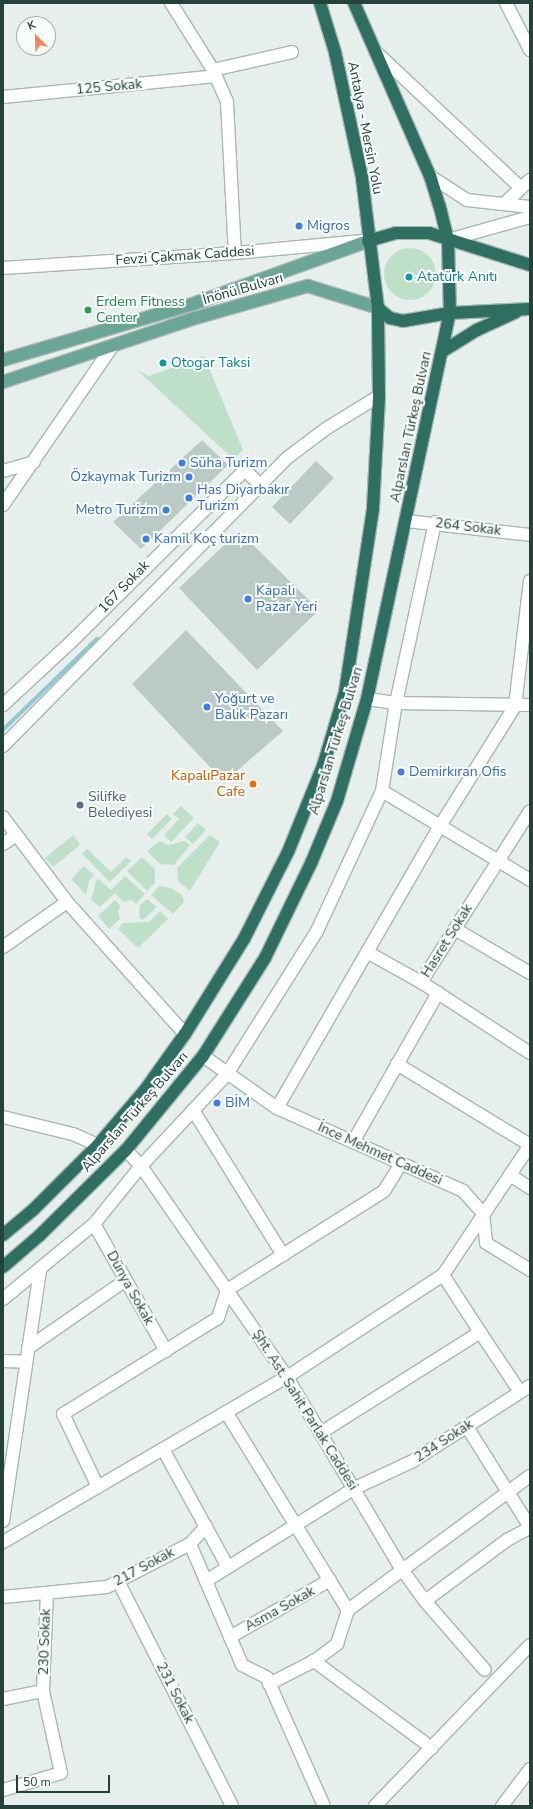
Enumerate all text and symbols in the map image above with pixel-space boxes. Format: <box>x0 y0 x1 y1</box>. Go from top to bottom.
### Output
north arrow <box>16 16 56 56</box>
text: K <box>25 17 38 34</box>
street label: Antalya - Mersin Yolu <box>344 60 386 196</box>
street label: 125 Sokak <box>75 76 143 98</box>
place label: Migros <box>307 218 350 234</box>
marker: Migros <box>294 221 304 231</box>
street label: Fevzi Çakmak Caddesi <box>115 243 255 269</box>
place label: Atatürk Anıtı <box>417 269 497 285</box>
street label: İnönü Bulvarı <box>201 270 285 308</box>
marker: Atatürk Anıtı <box>404 272 414 282</box>
place label: Erdem Fitness Center <box>96 294 185 326</box>
marker: Erdem Fitness Center <box>83 305 93 315</box>
street label: Alparslan Türkeş Bulvarı <box>387 350 435 504</box>
place label: Otogar Taksi <box>171 355 250 371</box>
marker: Otogar Taksi <box>158 358 168 368</box>
place label: Süha Turizm <box>190 455 267 471</box>
marker: Süha Turizm <box>177 458 187 468</box>
place label: Özkaymak Turizm <box>70 469 181 485</box>
marker: Özkaymak Turizm <box>184 472 194 482</box>
place label: Has Diyarbakır Turizm <box>197 482 289 514</box>
marker: Has Diyarbakır Turizm <box>184 493 194 503</box>
place label: Metro Turizm <box>75 502 158 518</box>
marker: Metro Turizm <box>161 505 171 515</box>
street label: 264 Sokak <box>434 515 502 539</box>
place label: Kamil Koç turizm <box>154 531 259 547</box>
marker: Kamil Koç turizm <box>141 534 151 544</box>
street label: 167 Sokak <box>95 557 153 617</box>
place label: Kapalı Pazar Yeri <box>256 583 317 616</box>
marker: Kapalı Pazar Yeri <box>243 594 253 604</box>
street label: Alparslan Türkeş Bulvarı <box>306 665 366 817</box>
place label: Yoğurt ve Balık Pazarı <box>215 691 288 724</box>
marker: Yoğurt ve Balık Pazarı <box>202 702 212 712</box>
place label: Demirkıran Ofis <box>409 764 507 780</box>
marker: Demirkıran Ofis <box>396 767 406 777</box>
place label: KapalıPazar Cafe <box>171 768 245 800</box>
marker: KapalıPazar Cafe <box>248 779 258 789</box>
place label: Silifke Belediyesi <box>88 789 152 822</box>
marker: Silifke Belediyesi <box>75 800 85 810</box>
street label: Hasret Sokak <box>418 901 476 981</box>
street label: Alparslan Türkeş Bulvarı <box>78 1049 192 1175</box>
place label: BİM <box>225 1095 250 1111</box>
marker: BİM <box>212 1098 222 1108</box>
street label: İnce Mehmet Caddesi <box>315 1119 445 1189</box>
street label: Dünya Sokak <box>103 1248 157 1328</box>
street label: Şht. Ast. Sahit Parlak Caddesi <box>249 1327 361 1493</box>
street label: 234 Sokak <box>412 1416 476 1466</box>
street label: 217 Sokak <box>111 1544 177 1590</box>
street label: Asma Sokak <box>242 1583 318 1635</box>
street label: 230 Sokak <box>35 1608 55 1676</box>
street label: 231 Sokak <box>152 1660 198 1726</box>
scale bar <box>18 1767 112 1793</box>
text: 50 m <box>23 1774 51 1790</box>

